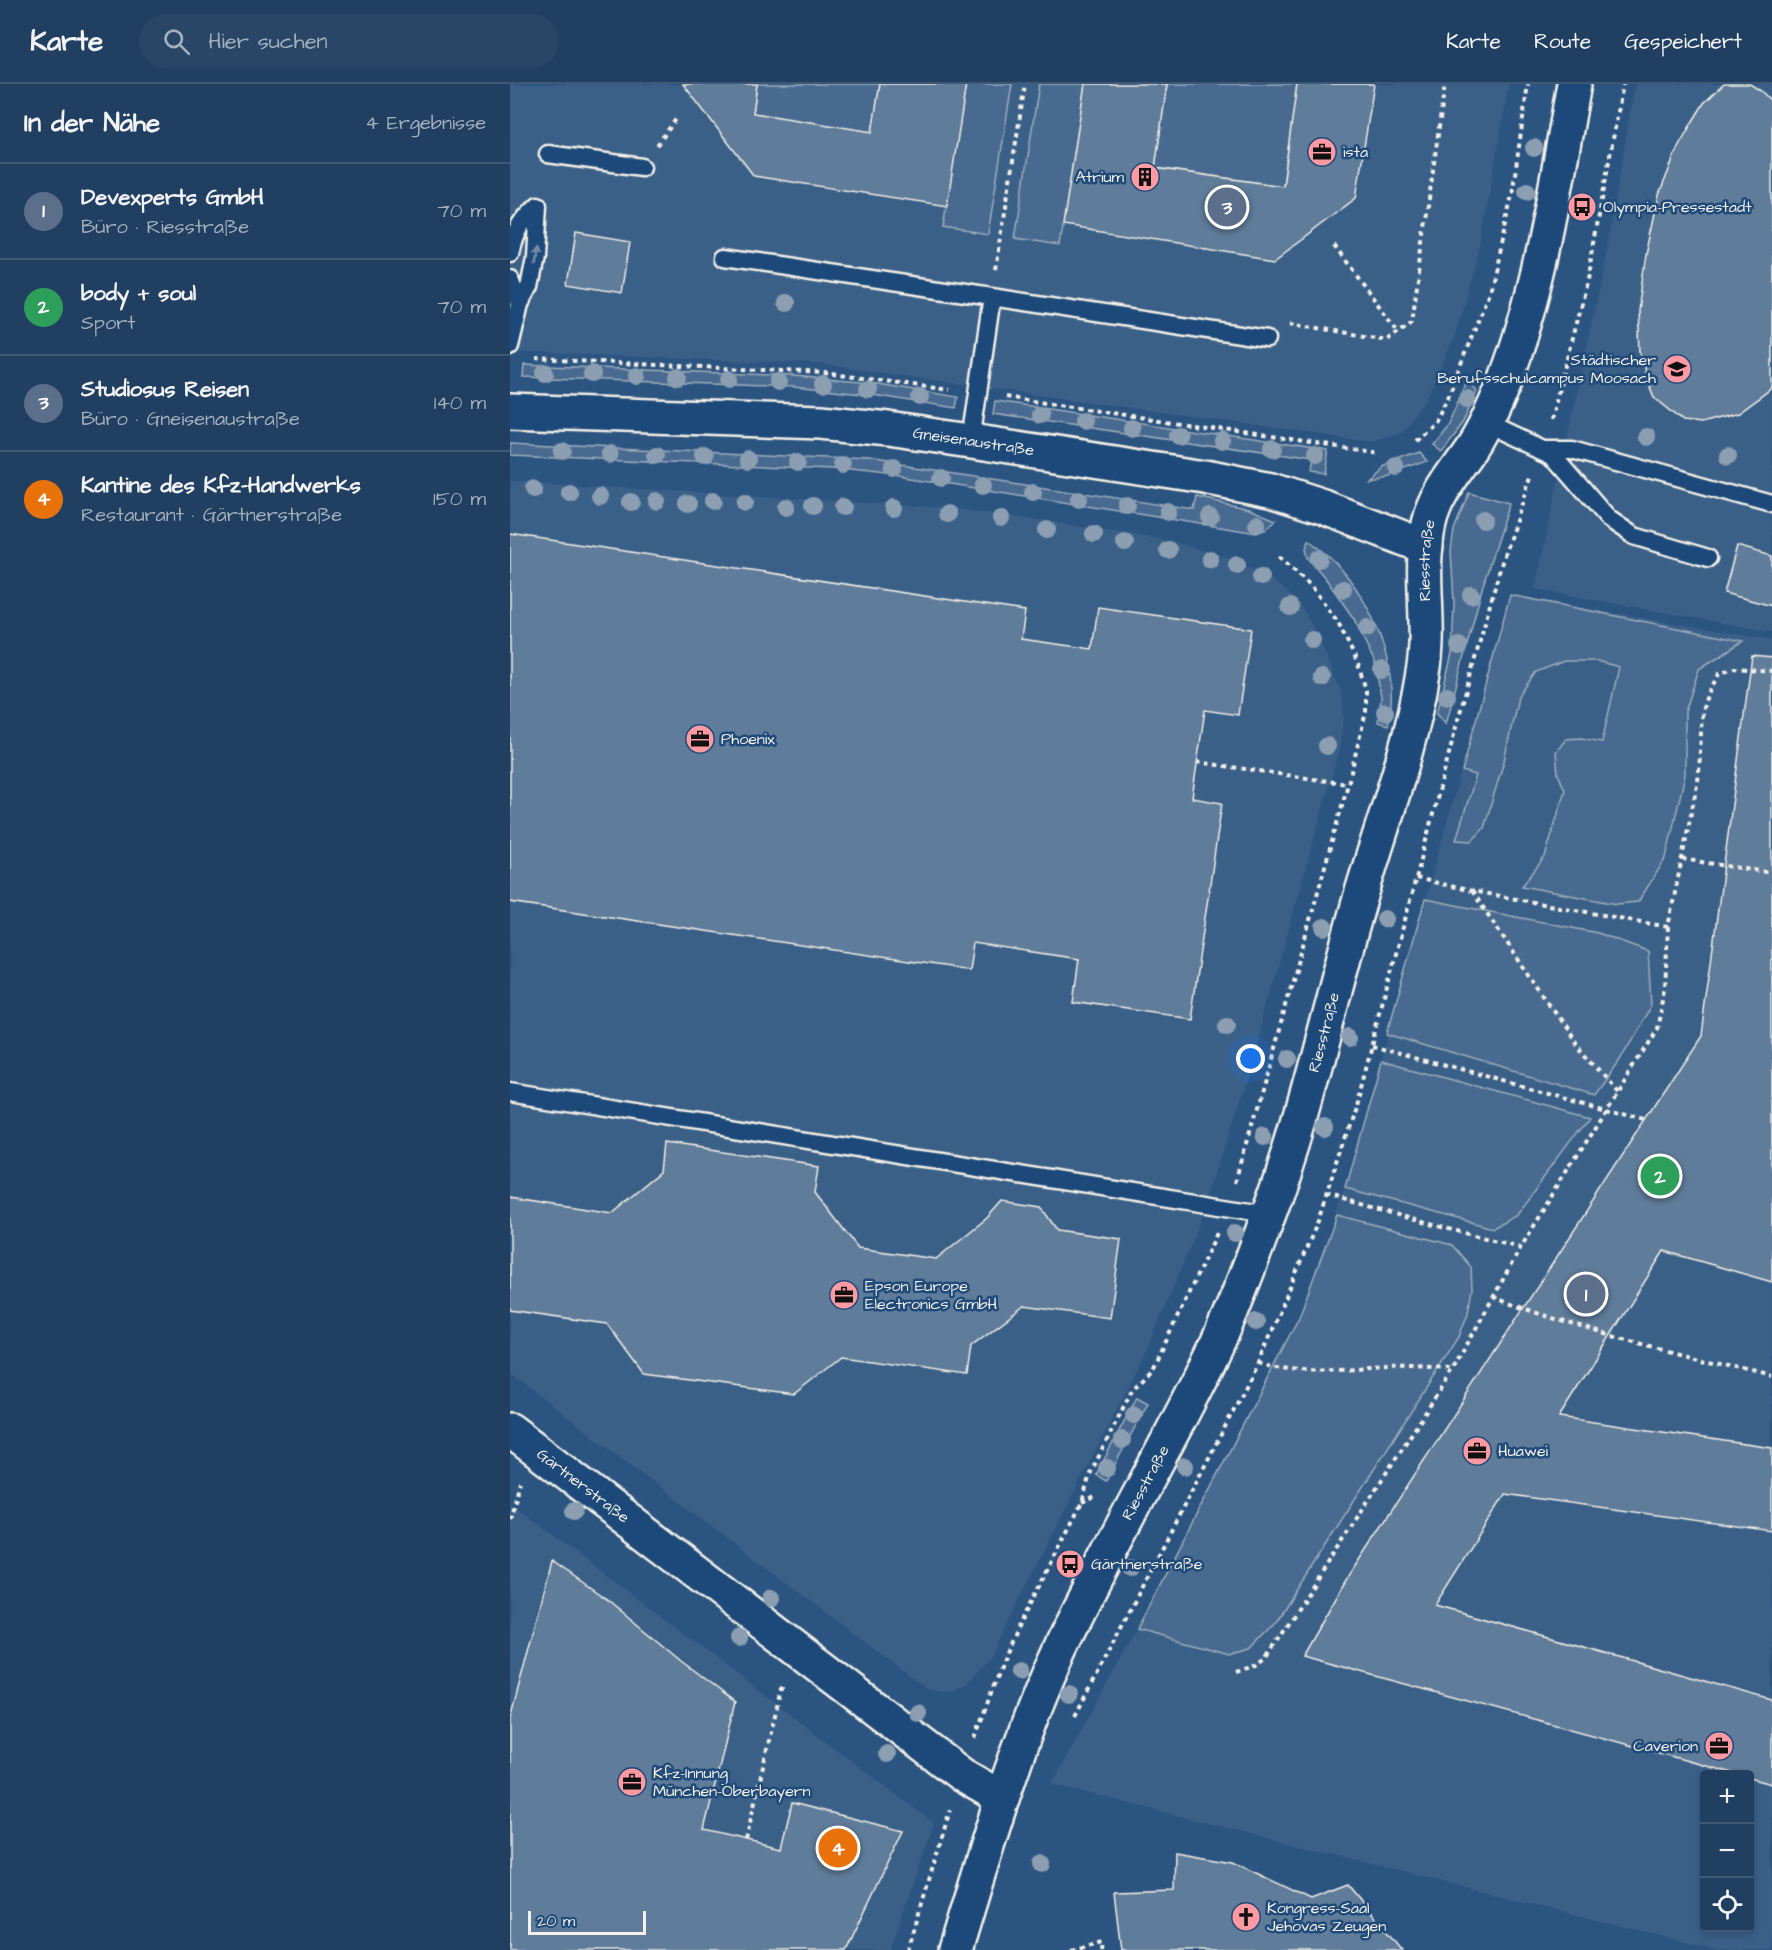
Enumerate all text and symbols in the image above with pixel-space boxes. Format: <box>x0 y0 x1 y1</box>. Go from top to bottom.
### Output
search box <box>139 14 559 68</box>
text: Karte <box>30 22 103 61</box>
icon: search <box>160 25 193 58</box>
text: Hier suchen <box>208 26 328 57</box>
text: Karte <box>1446 27 1501 56</box>
text: Route <box>1534 27 1591 56</box>
text: Gespeichert <box>1624 27 1742 56</box>
text: In der Nähe <box>24 105 160 141</box>
text: 4 Ergebnisse <box>365 109 486 137</box>
office icon: ista <box>1306 136 1338 168</box>
place label: ista <box>1343 141 1368 163</box>
building icon: Atrium <box>1129 161 1161 193</box>
place label: Atrium <box>1075 166 1125 188</box>
text: Devexperts GmbH <box>81 182 264 213</box>
pin: 3 <box>1208 184 1246 230</box>
bus stop icon: Olympia-Pressestadt <box>1566 191 1598 223</box>
place label: Olympia-Pressestadt <box>1603 196 1752 219</box>
text: 1 <box>42 197 45 225</box>
text: 70 m <box>438 197 486 225</box>
text: Büro · Riesstraße <box>81 213 249 241</box>
one-way arrow <box>531 246 540 265</box>
text: body + soul <box>81 278 196 309</box>
text: 2 <box>38 293 49 321</box>
text: 70 m <box>438 293 486 321</box>
text: Sport <box>81 309 135 337</box>
place label: Städtischer Berufsschulcampus Moosach <box>1437 349 1656 389</box>
school or university icon: Städtischer Berufsschulcampus Moosach <box>1661 353 1693 385</box>
text: Studiosus Reisen <box>81 374 249 405</box>
text: 3 <box>38 389 49 417</box>
text: 140 m <box>434 389 486 417</box>
text: Büro · Gneisenaustraße <box>81 405 300 433</box>
street label: Gneisenaustraße <box>911 422 1036 462</box>
text: Kantine des Kfz-Handwerks <box>81 470 361 501</box>
text: 4 <box>37 485 50 513</box>
text: 150 m <box>433 485 486 513</box>
text: Restaurant · Gärtnerstraße <box>81 501 342 529</box>
street label: Riesstraße <box>1414 517 1441 602</box>
office icon: Phoenix <box>684 723 716 755</box>
place label: Phoenix <box>721 728 775 750</box>
street label: Riesstraße <box>1303 990 1345 1075</box>
your location <box>1236 1044 1265 1073</box>
pin: 2 <box>1640 1154 1680 1198</box>
pin: 1 <box>1566 1272 1606 1316</box>
place label: Epson Europe Electronics GmbH <box>865 1275 998 1315</box>
office icon: Epson Europe Electronics GmbH <box>828 1279 860 1311</box>
office icon: Huawei <box>1461 1435 1493 1467</box>
place label: Huawei <box>1498 1440 1549 1462</box>
street label: Riesstraße <box>1116 1441 1175 1524</box>
street label: Gärtnerstraße <box>532 1443 634 1529</box>
bus stop icon: Gärtnerstraße <box>1054 1548 1086 1580</box>
place label: Gärtnerstraße <box>1091 1553 1203 1575</box>
office icon: Caverion <box>1703 1730 1735 1762</box>
place label: Caverion <box>1633 1735 1698 1757</box>
place label: Kfz-Innung München-Oberbayern <box>653 1762 811 1803</box>
office icon: Kfz-Innung München-Oberbayern <box>616 1766 648 1798</box>
map controls <box>1700 1770 1754 1932</box>
button: + <box>1700 1770 1754 1824</box>
button: − <box>1700 1824 1754 1878</box>
pin: 4 <box>818 1826 858 1870</box>
button: locate <box>1700 1878 1754 1932</box>
place label: Kongress-Saal Jehovas Zeugen <box>1267 1897 1386 1938</box>
church icon: Kongress-Saal Jehovas Zeugen <box>1230 1901 1262 1933</box>
scale bar <box>528 1908 646 1936</box>
text: 20 m <box>537 1910 575 1932</box>

